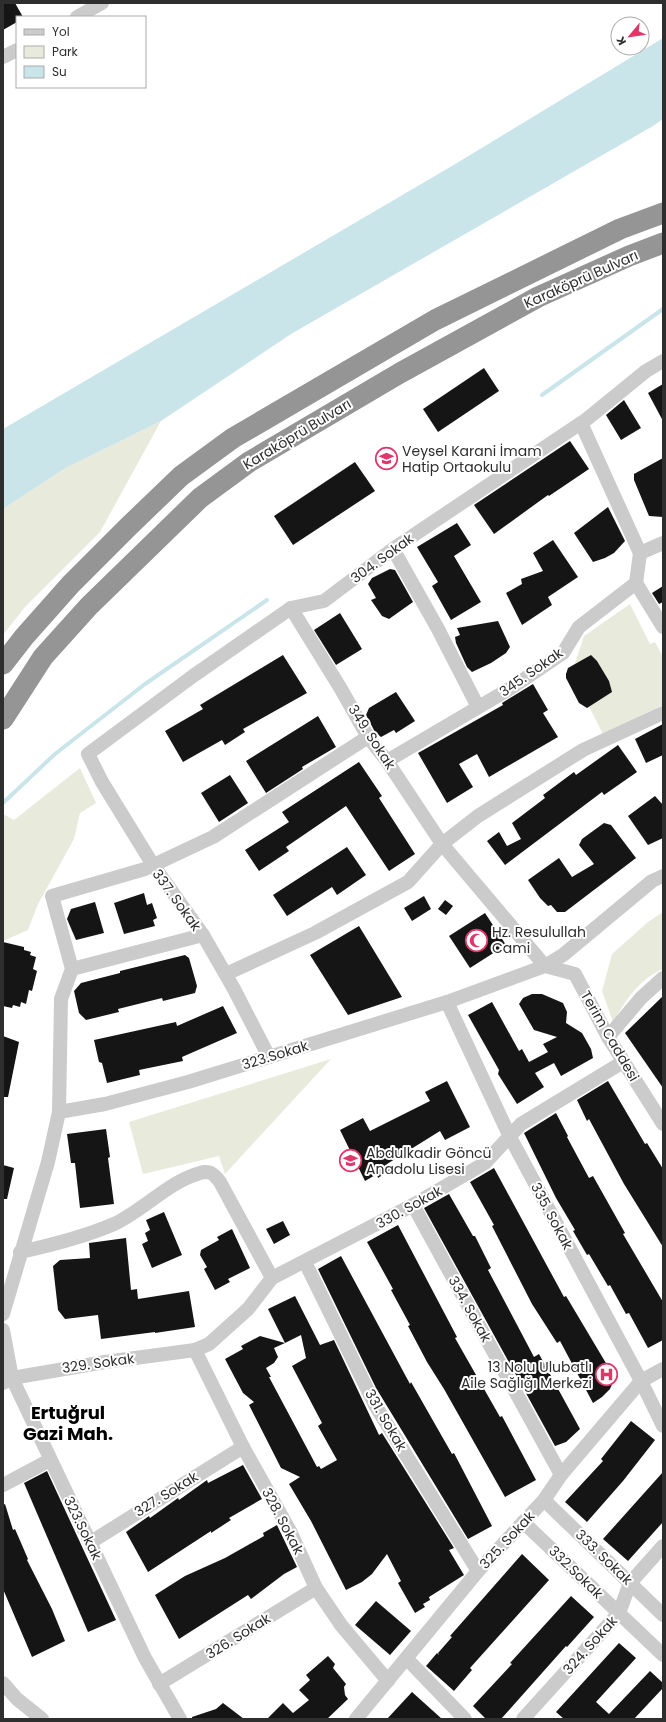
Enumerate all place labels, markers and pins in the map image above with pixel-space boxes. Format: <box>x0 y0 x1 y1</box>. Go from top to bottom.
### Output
place label: Veysel Karani İmam Hatip Ortaokulu <box>402 441 542 477</box>
school or university icon: Veysel Karani İmam Hatip Ortaokulu <box>374 446 400 472</box>
place label: Hz. Resulullah Cami <box>492 922 586 958</box>
mosque icon: Hz. Resulullah Cami <box>464 927 490 953</box>
place label: Abdulkadir Göncü Anadolu Lisesi <box>366 1143 492 1179</box>
school or university icon: Abdulkadir Göncü Anadolu Lisesi <box>337 1148 363 1174</box>
place label: 13 Nolu Ulubatlı Aile Sağlığı Merkezi <box>461 1357 592 1393</box>
hospital icon: 13 Nolu Ulubatlı Aile Sağlığı Merkezi <box>594 1362 620 1388</box>

